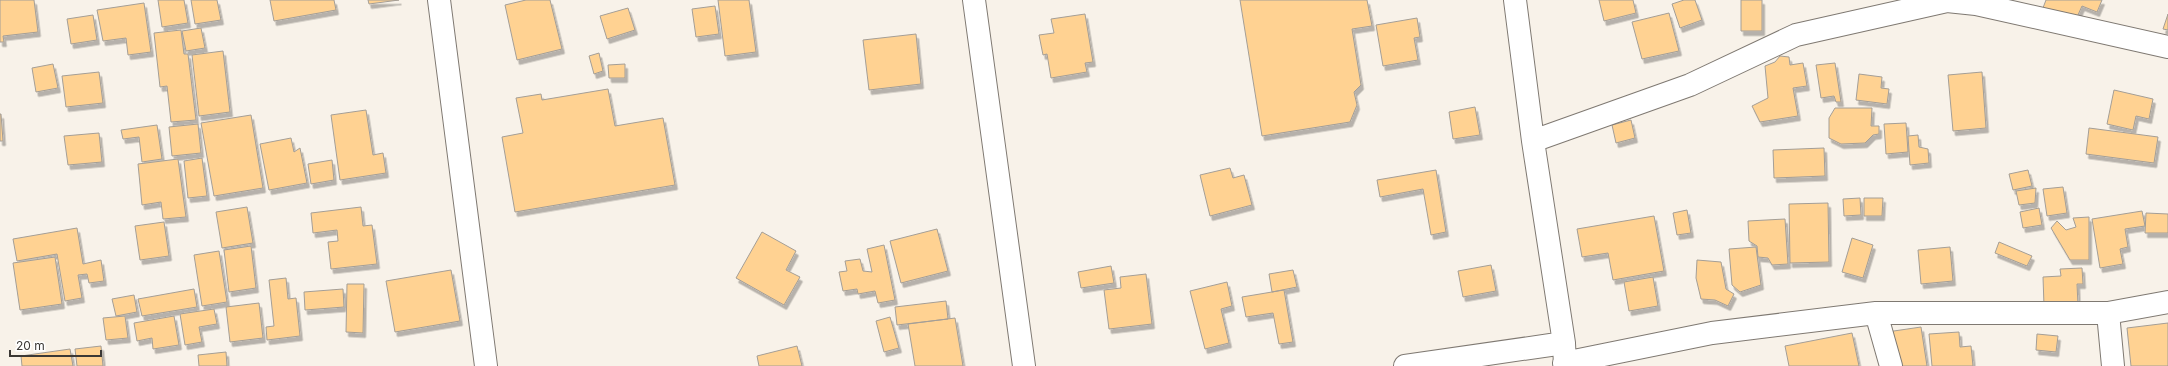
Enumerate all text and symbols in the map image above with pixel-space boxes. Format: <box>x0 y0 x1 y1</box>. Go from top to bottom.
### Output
scale bar <box>10 332 101 358</box>
text: 20 m <box>16 338 45 353</box>

